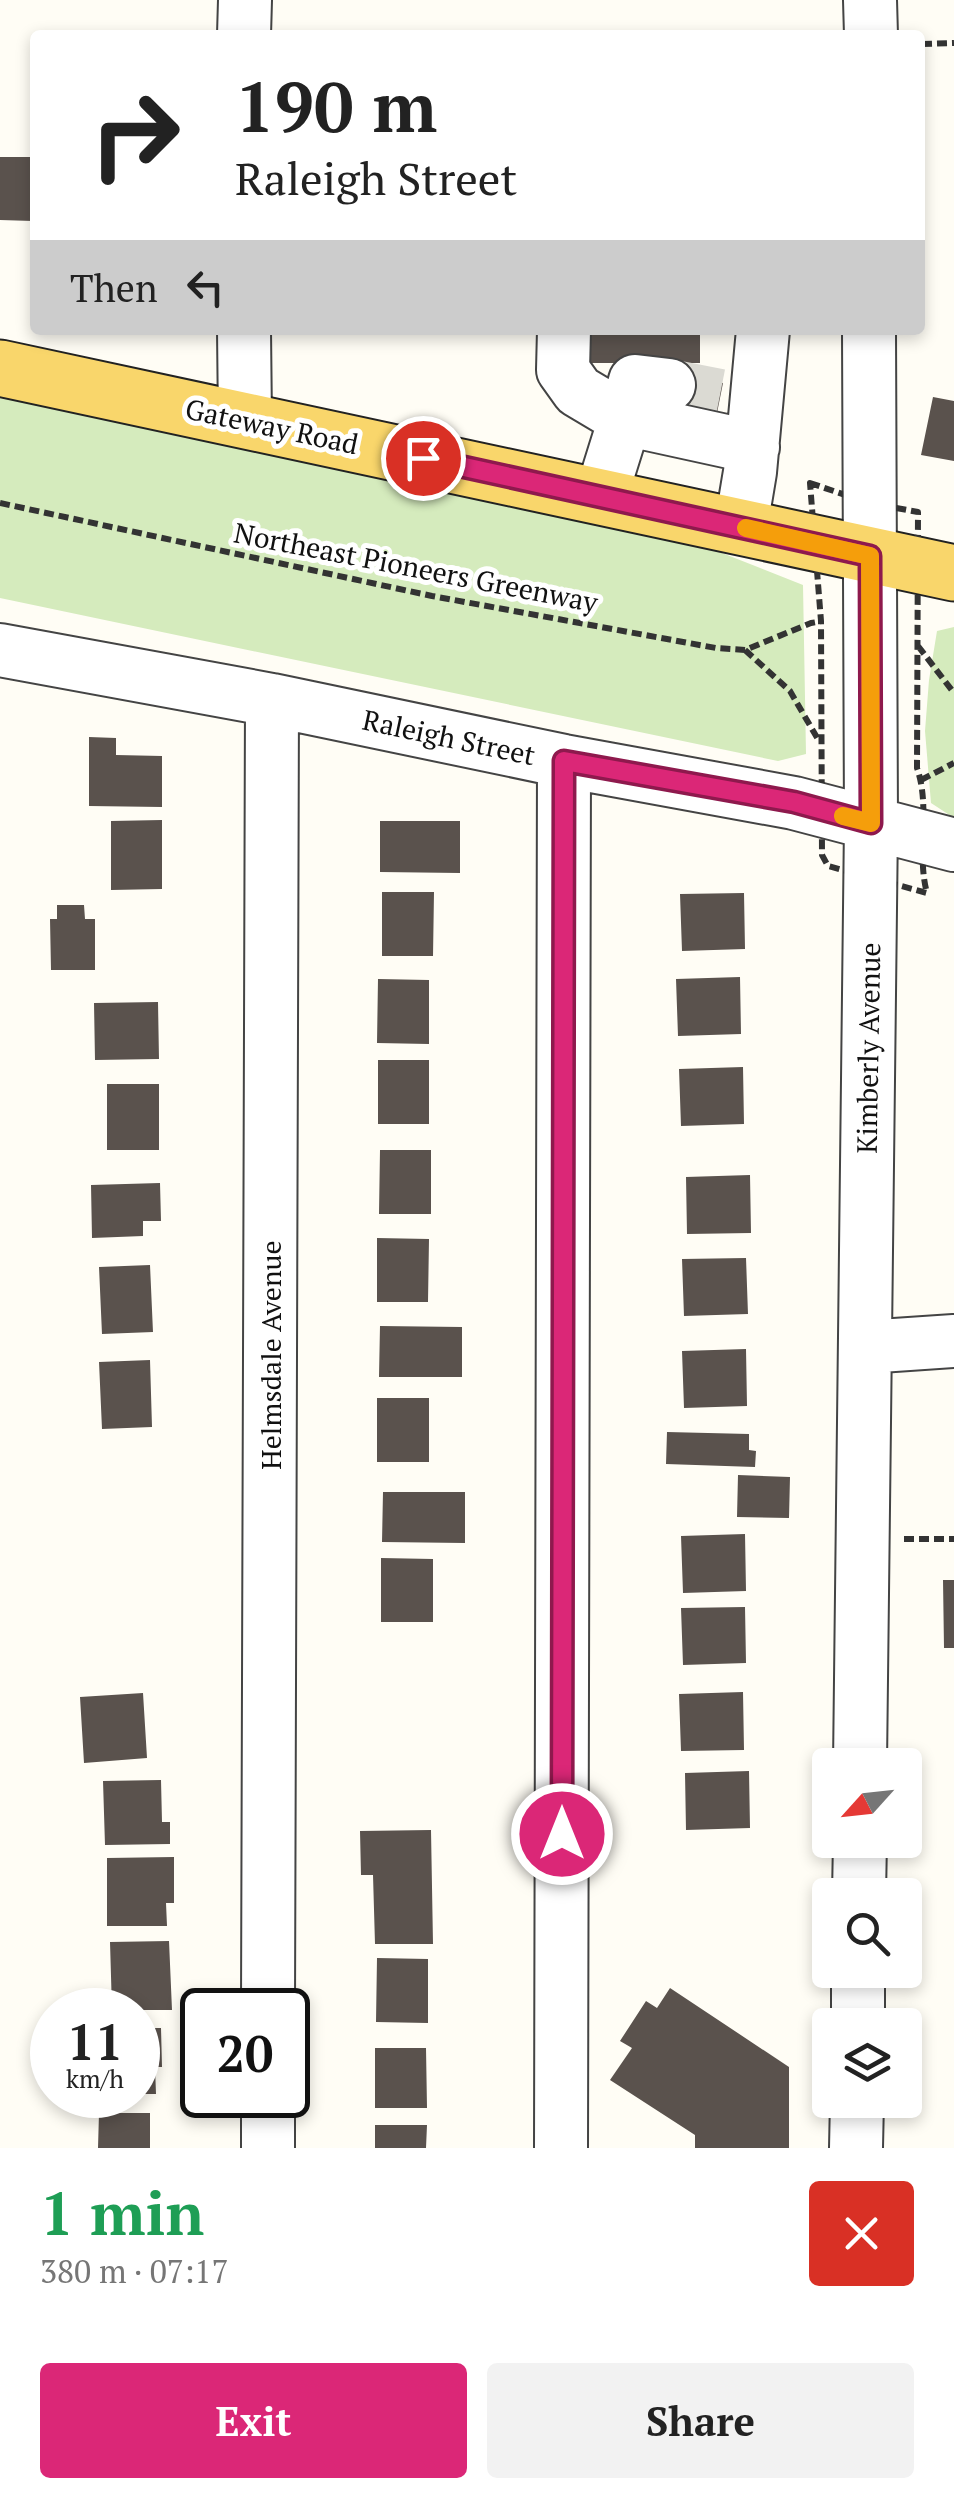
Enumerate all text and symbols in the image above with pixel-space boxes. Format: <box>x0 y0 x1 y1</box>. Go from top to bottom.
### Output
text: 190 m <box>235 59 437 152</box>
icon: right <box>70 70 200 200</box>
text: Raleigh Street <box>235 148 517 208</box>
icon: left <box>178 260 233 315</box>
text: Then <box>70 263 158 313</box>
street label: Gateway Road <box>182 390 362 462</box>
pin <box>381 416 466 501</box>
icon: arrive <box>396 431 451 486</box>
street label: Northeast Pioneers Greenway <box>231 514 602 621</box>
street label: Raleigh Street <box>359 701 539 773</box>
street label: Kimberly Avenue <box>848 942 888 1154</box>
street label: Helmsdale Avenue <box>252 1240 289 1470</box>
north arrow <box>812 1748 922 1858</box>
map controls <box>812 1748 922 2118</box>
position arrow <box>510 1782 614 1886</box>
button: search <box>812 1878 922 1988</box>
speed limit sign: 20 <box>180 1988 310 2118</box>
text: 11 <box>67 2008 123 2074</box>
button: layers <box>812 2008 922 2118</box>
text: km/h <box>66 2062 124 2095</box>
text: 1 min <box>40 2173 204 2252</box>
button: close <box>809 2181 914 2286</box>
text: 380 m · 07:17 <box>40 2250 228 2292</box>
button: Exit <box>40 2363 467 2478</box>
button: Share <box>487 2363 914 2478</box>

